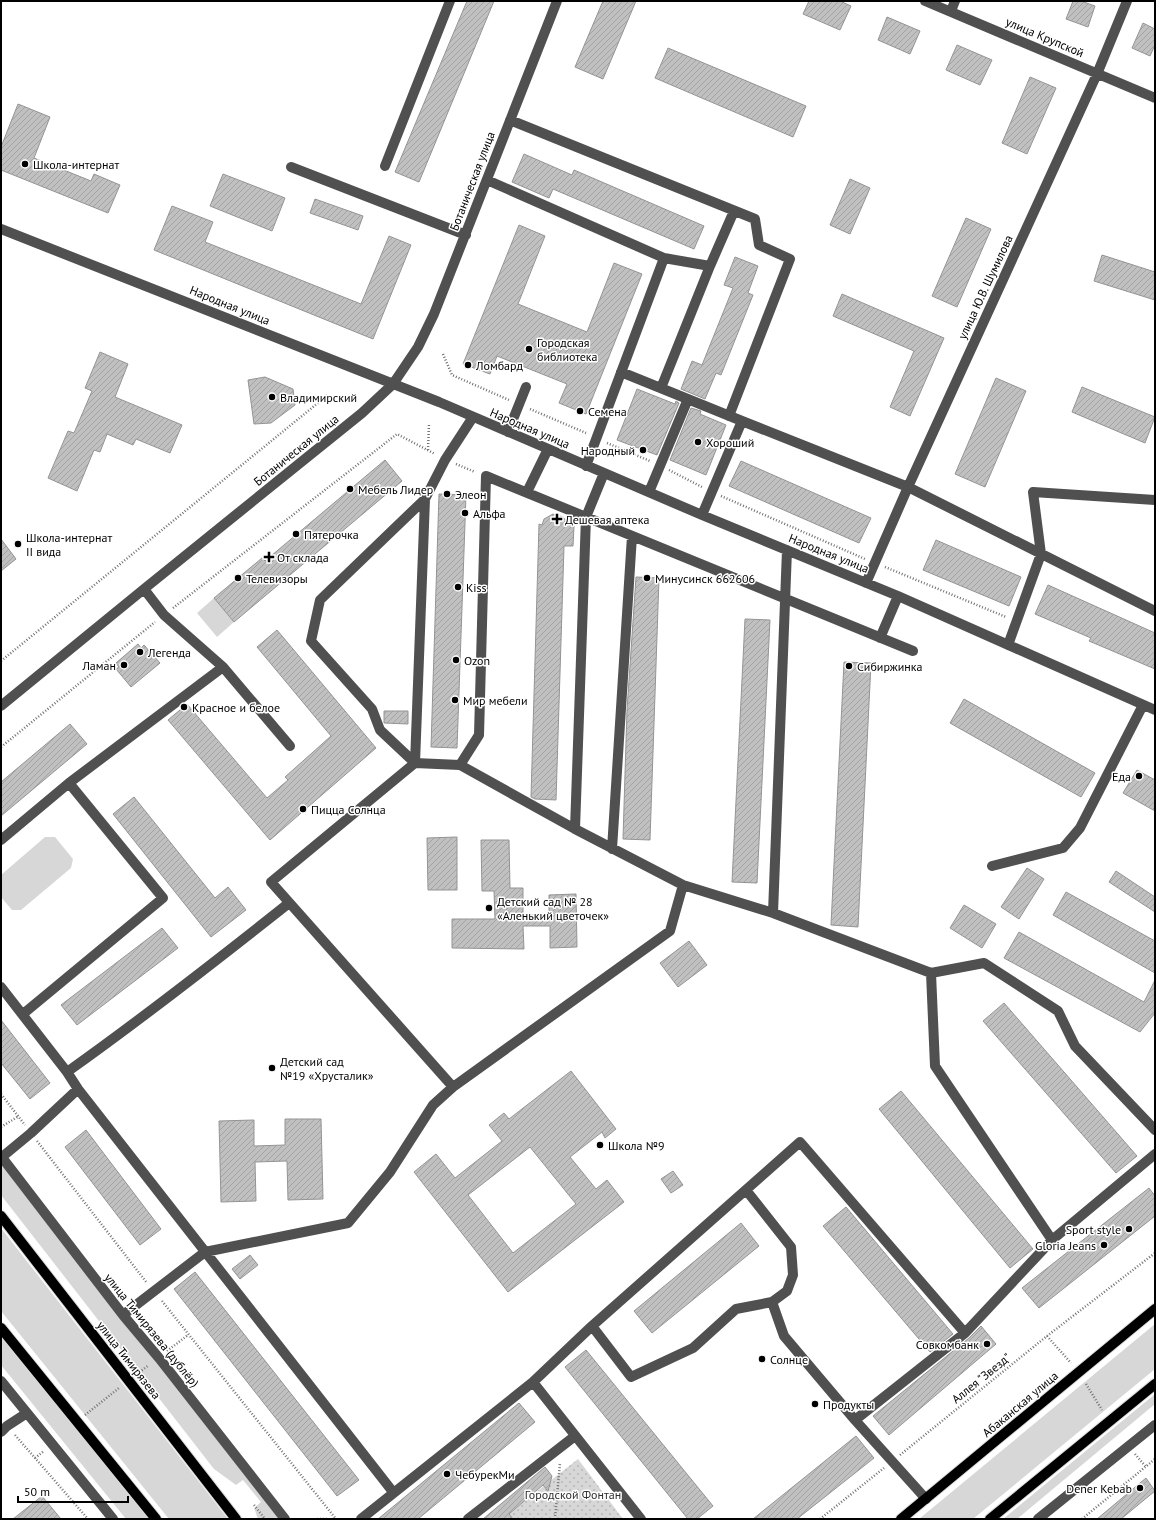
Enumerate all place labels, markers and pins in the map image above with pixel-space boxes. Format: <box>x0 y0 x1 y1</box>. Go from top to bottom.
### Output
place label: Школа-интернат <box>33 157 119 172</box>
marker: Школа-интернат <box>20 159 30 169</box>
place label: Городская библиотека <box>537 335 598 364</box>
marker: Городская библиотека <box>524 344 534 354</box>
place label: Ломбард <box>475 358 523 373</box>
marker: Ломбард <box>463 360 473 370</box>
place label: Владимирский <box>280 390 357 405</box>
marker: Владимирский <box>267 392 277 402</box>
place label: Семена <box>588 404 627 419</box>
marker: Семена <box>575 406 585 416</box>
place label: Хороший <box>706 435 754 450</box>
marker: Хороший <box>693 437 703 447</box>
place label: Народный <box>581 443 635 458</box>
marker: Народный <box>638 445 648 455</box>
place label: Мебель Лидер <box>358 482 433 497</box>
marker: Мебель Лидер <box>345 484 355 494</box>
place label: Элеон <box>455 487 486 502</box>
marker: Элеон <box>442 489 452 499</box>
place label: Альфа <box>473 506 506 521</box>
marker: Альфа <box>460 508 470 518</box>
place label: Дешевая аптека <box>565 512 649 527</box>
marker: Дешевая аптека <box>552 514 562 524</box>
place label: Пятерочка <box>304 527 359 542</box>
marker: Пятерочка <box>291 529 301 539</box>
place label: Школа-интернат II вида <box>26 530 112 559</box>
marker: Школа-интернат II вида <box>13 539 23 549</box>
place label: От склада <box>277 550 329 565</box>
marker: От склада <box>264 552 274 562</box>
place label: Телевизоры <box>246 571 308 586</box>
place label: Минусинск 662606 <box>655 571 755 586</box>
marker: Телевизоры <box>233 573 243 583</box>
marker: Минусинск 662606 <box>642 573 652 583</box>
place label: Kiss <box>466 580 487 595</box>
marker: Kiss <box>453 582 463 592</box>
place label: Легенда <box>147 645 191 660</box>
marker: Легенда <box>135 647 145 657</box>
place label: Ozon <box>464 653 490 668</box>
marker: Ozon <box>451 655 461 665</box>
place label: Ламан <box>81 658 116 673</box>
place label: Сибиржинка <box>857 659 922 674</box>
marker: Ламан <box>119 660 129 670</box>
marker: Сибиржинка <box>844 661 854 671</box>
place label: Мир мебели <box>463 693 527 708</box>
marker: Мир мебели <box>450 695 460 705</box>
place label: Красное и белое <box>192 700 280 715</box>
marker: Красное и белое <box>179 702 189 712</box>
place label: Еда <box>1112 769 1131 784</box>
marker: Еда <box>1134 771 1144 781</box>
place label: Пицца Солнца <box>311 802 386 817</box>
marker: Пицца Солнца <box>298 804 308 814</box>
place label: Детский сад № 28 «Аленький цветочек» <box>497 894 609 923</box>
marker: Детский сад № 28 «Аленький цветочек» <box>484 903 494 913</box>
place label: Детский сад №19 «Хрусталик» <box>280 1054 374 1083</box>
marker: Детский сад №19 «Хрусталик» <box>267 1063 277 1073</box>
place label: Школа №9 <box>608 1138 665 1153</box>
marker: Школа №9 <box>595 1140 605 1150</box>
place label: Sport style <box>1066 1222 1121 1237</box>
marker: Sport style <box>1124 1224 1134 1234</box>
place label: Gloria Jeans <box>1035 1238 1096 1253</box>
marker: Gloria Jeans <box>1099 1240 1109 1250</box>
place label: Совкомбанк <box>916 1337 979 1352</box>
marker: Совкомбанк <box>982 1339 992 1349</box>
place label: Солнце <box>770 1352 808 1367</box>
marker: Солнце <box>757 1354 767 1364</box>
place label: Продукты <box>823 1397 874 1412</box>
marker: Продукты <box>810 1399 820 1409</box>
place label: ЧебурекМи <box>455 1467 515 1482</box>
marker: ЧебурекМи <box>442 1469 452 1479</box>
place label: Dener Kebab <box>1066 1481 1132 1496</box>
marker: Dener Kebab <box>1135 1483 1145 1493</box>

